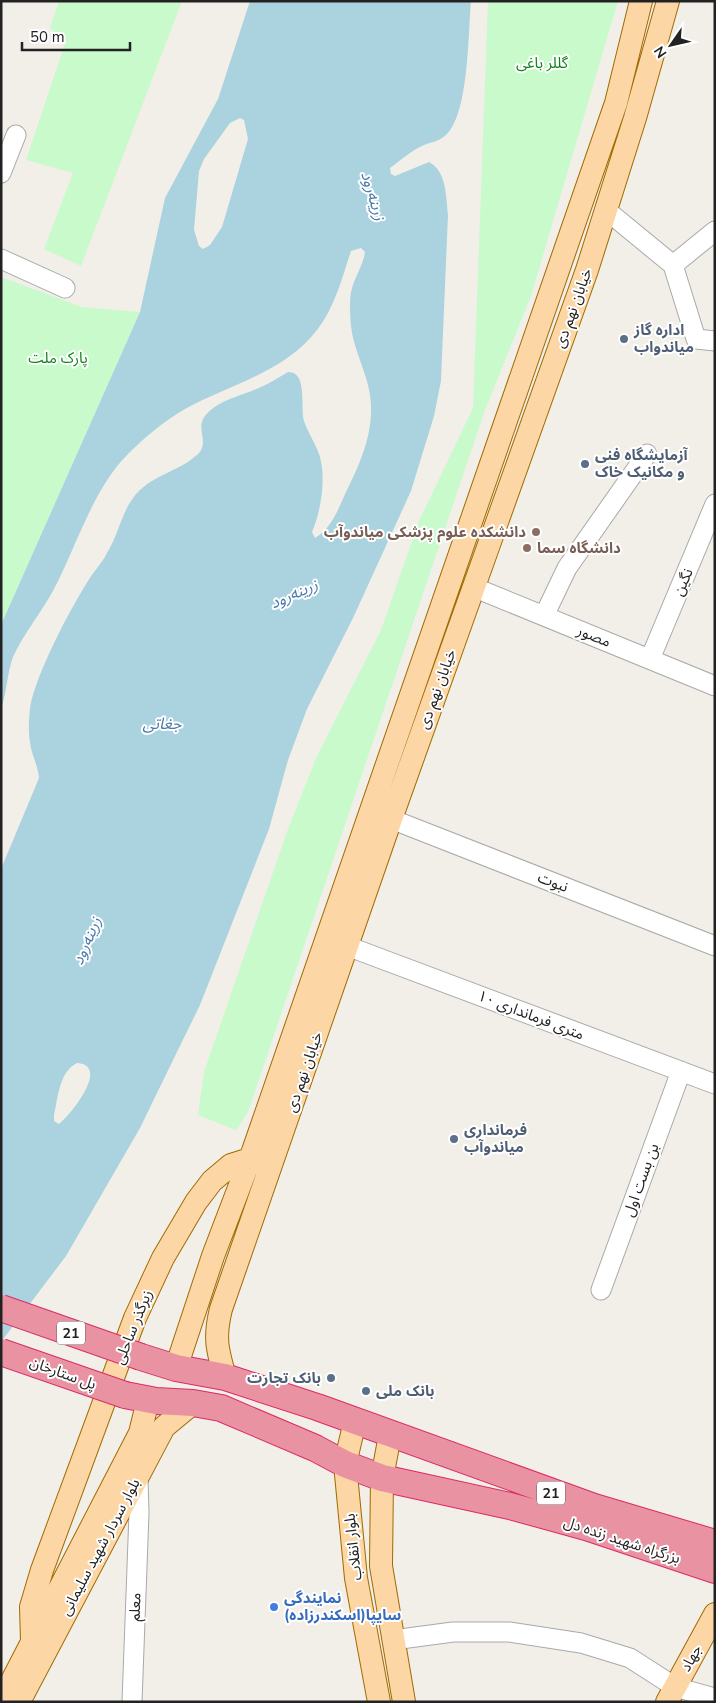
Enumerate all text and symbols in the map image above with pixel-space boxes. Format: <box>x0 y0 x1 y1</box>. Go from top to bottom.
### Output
scale bar <box>22 20 130 52</box>
north arrow <box>646 20 696 70</box>
text: 50 m <box>30 27 65 47</box>
text: N <box>650 42 671 62</box>
park label: گللر باغی <box>516 53 569 73</box>
water label: زرینه‌رود <box>355 169 391 224</box>
street label: خیابان نهم دی <box>549 265 598 351</box>
place label: اداره گاز میاندواب <box>633 320 694 357</box>
marker: اداره گاز میاندواب <box>618 333 630 345</box>
park label: پارک ملت <box>28 348 88 368</box>
place label: آزمایشگاه فنی و مکانیک خاک <box>595 445 689 482</box>
marker: آزمایشگاه فنی و مکانیک خاک <box>579 458 591 470</box>
place label: دانشکده علوم پزشکی میاندوآب <box>324 522 526 543</box>
marker: دانشکده علوم پزشکی میاندوآب <box>530 526 542 538</box>
place label: دانشگاه سما <box>537 538 621 558</box>
marker: دانشگاه سما <box>521 542 533 554</box>
street label: نگین <box>668 565 698 599</box>
water label: زرینه‌رود <box>267 573 322 614</box>
street label: مصور <box>573 620 614 652</box>
street label: خیابان نهم دی <box>413 646 462 732</box>
water label: جغاتی <box>143 713 182 735</box>
street label: نبوت <box>535 867 571 897</box>
water label: زرینه‌رود <box>67 913 107 968</box>
street label: ۱۰ متری فرمانداری <box>475 986 587 1044</box>
street label: خیابان نهم دی <box>281 1029 328 1115</box>
place label: فرمانداری میاندوآب <box>464 1120 527 1157</box>
marker: فرمانداری میاندوآب <box>448 1133 460 1145</box>
street label: بن بست اول <box>619 1141 663 1219</box>
street label: زیرگذر ساحلی <box>109 1287 157 1367</box>
road number: 21 <box>57 1322 85 1345</box>
street label: پل ستارخان <box>27 1352 99 1394</box>
place label: بانک تجارت <box>247 1368 321 1388</box>
marker: بانک تجارت <box>325 1372 337 1384</box>
place label: بانک ملی <box>376 1381 435 1401</box>
marker: بانک ملی <box>360 1385 372 1397</box>
street label: بلوار سردار شهید سلیمانی <box>55 1475 145 1619</box>
road number: 21 <box>537 1482 565 1505</box>
street label: بلوار انقلاب <box>340 1512 366 1582</box>
street label: بزرگراه شهید زنده دل <box>561 1512 683 1568</box>
place label: نمایندگی سایپا(اسکندرزاده) <box>284 1588 401 1625</box>
street label: معلم <box>125 1592 146 1622</box>
marker: نمایندگی سایپا(اسکندرزاده) <box>268 1601 280 1613</box>
street label: جهاد <box>675 1641 707 1675</box>

